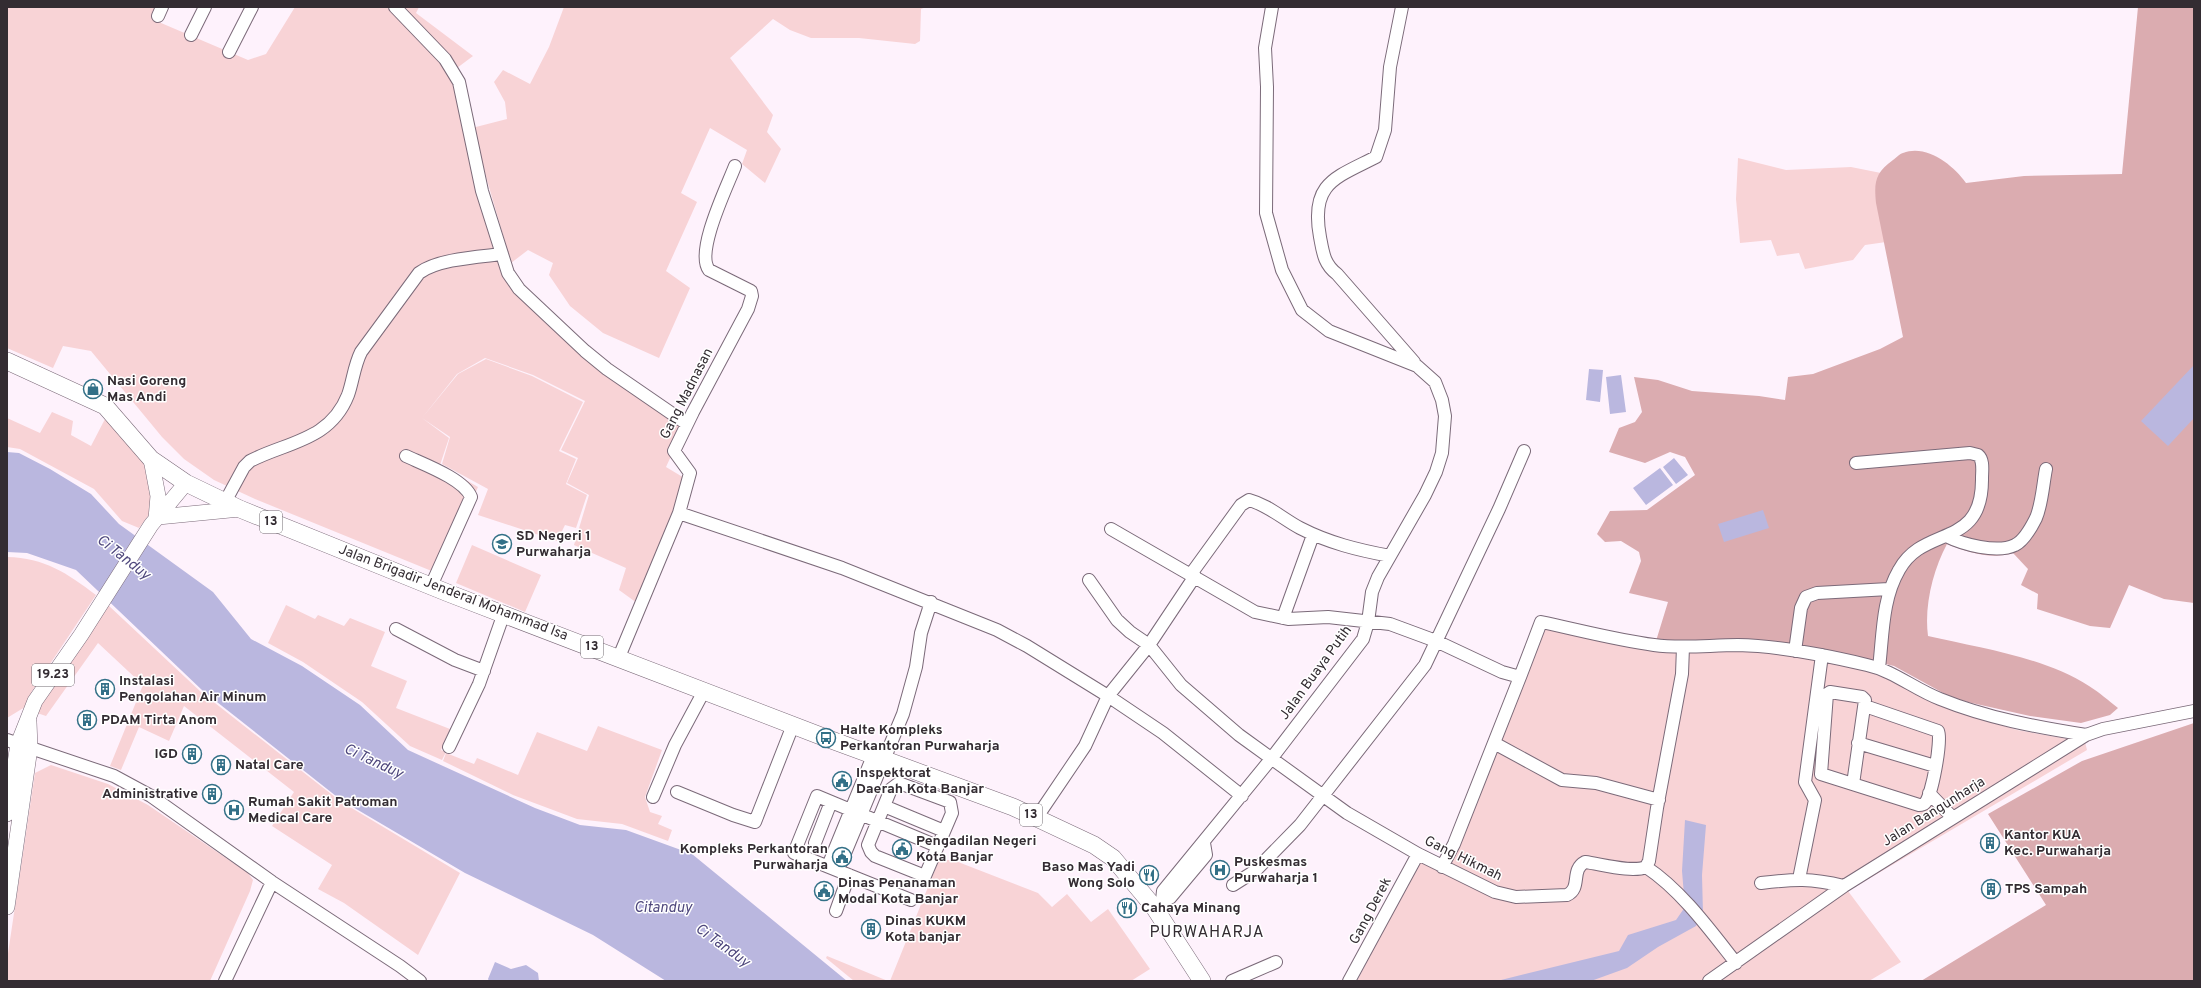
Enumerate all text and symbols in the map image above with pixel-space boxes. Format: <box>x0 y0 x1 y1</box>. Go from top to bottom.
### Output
street label: Gang Madnasan <box>657 346 717 442</box>
place label: Nasi Goreng Mas Andi <box>107 373 186 406</box>
shop icon: Nasi Goreng Mas Andi <box>82 378 104 400</box>
road number: 13 <box>260 511 282 533</box>
place label: SD Negeri 1 Purwaharja <box>516 528 591 561</box>
water label: Ci Tanduy <box>92 531 155 586</box>
school or university icon: SD Negeri 1 Purwaharja <box>491 533 513 555</box>
street label: Jalan Brigadir Jenderal Mohammad Isa <box>336 541 570 645</box>
street label: Jalan Buaya Putih <box>1276 622 1356 724</box>
road number: 13 <box>581 636 603 658</box>
road number: 19.23 <box>32 664 74 686</box>
place label: Instalasi Pengolahan Air Minum <box>119 673 267 706</box>
building icon: Instalasi Pengolahan Air Minum <box>94 678 116 700</box>
building icon: PDAM Tirta Anom <box>76 709 98 731</box>
place label: PDAM Tirta Anom <box>101 712 217 729</box>
place label: Halte Kompleks Perkantoran Purwaharja <box>840 722 999 755</box>
bus stop icon: Halte Kompleks Perkantoran Purwaharja <box>815 727 837 749</box>
water label: Ci Tanduy <box>340 740 407 785</box>
building icon: IGD <box>181 743 203 765</box>
place label: IGD <box>154 746 178 763</box>
building icon: Natal Care <box>210 754 232 776</box>
place label: Natal Care <box>235 757 304 774</box>
place label: Inspektorat Daerah Kota Banjar <box>856 765 984 798</box>
public building icon: Inspektorat Daerah Kota Banjar <box>831 770 853 792</box>
street label: Jalan Bangunharja <box>1880 774 1988 850</box>
building icon: Administrative <box>201 783 223 805</box>
place label: Administrative <box>102 786 198 803</box>
place label: Rumah Sakit Patroman Medical Care <box>248 794 398 827</box>
hospital icon: Rumah Sakit Patroman Medical Care <box>223 799 245 821</box>
road number: 13 <box>1020 804 1042 826</box>
place label: Kantor KUA Kec. Purwaharja <box>2004 827 2111 860</box>
building icon: Kantor KUA Kec. Purwaharja <box>1979 832 2001 854</box>
place label: Pengadilan Negeri Kota Banjar <box>916 833 1036 866</box>
street label: Gang Hikmah <box>1421 833 1505 885</box>
public building icon: Pengadilan Negeri Kota Banjar <box>891 838 913 860</box>
place label: Kompleks Perkantoran Purwaharja <box>680 841 828 874</box>
public building icon: Kompleks Perkantoran Purwaharja <box>831 846 853 868</box>
place label: Puskesmas Purwaharja 1 <box>1234 854 1318 887</box>
place label: Baso Mas Yadi Wong Solo <box>1042 859 1135 892</box>
hospital icon: Puskesmas Purwaharja 1 <box>1209 859 1231 881</box>
restaurant icon: Baso Mas Yadi Wong Solo <box>1138 864 1160 886</box>
place label: Dinas Penanaman Modal Kota Banjar <box>838 875 958 908</box>
street label: Gang Derek <box>1346 875 1396 947</box>
building icon: TPS Sampah <box>1980 878 2002 900</box>
public building icon: Dinas Penanaman Modal Kota Banjar <box>813 880 835 902</box>
place label: TPS Sampah <box>2005 881 2087 898</box>
restaurant icon: Cahaya Minang <box>1116 897 1138 919</box>
water label: Citanduy <box>634 899 693 918</box>
place label: Cahaya Minang <box>1141 900 1241 917</box>
place label: Dinas KUKM Kota banjar <box>885 913 966 946</box>
building icon: Dinas KUKM Kota banjar <box>860 918 882 940</box>
water label: Ci Tanduy <box>691 920 754 973</box>
district label: PURWAHARJA <box>1149 923 1265 943</box>

